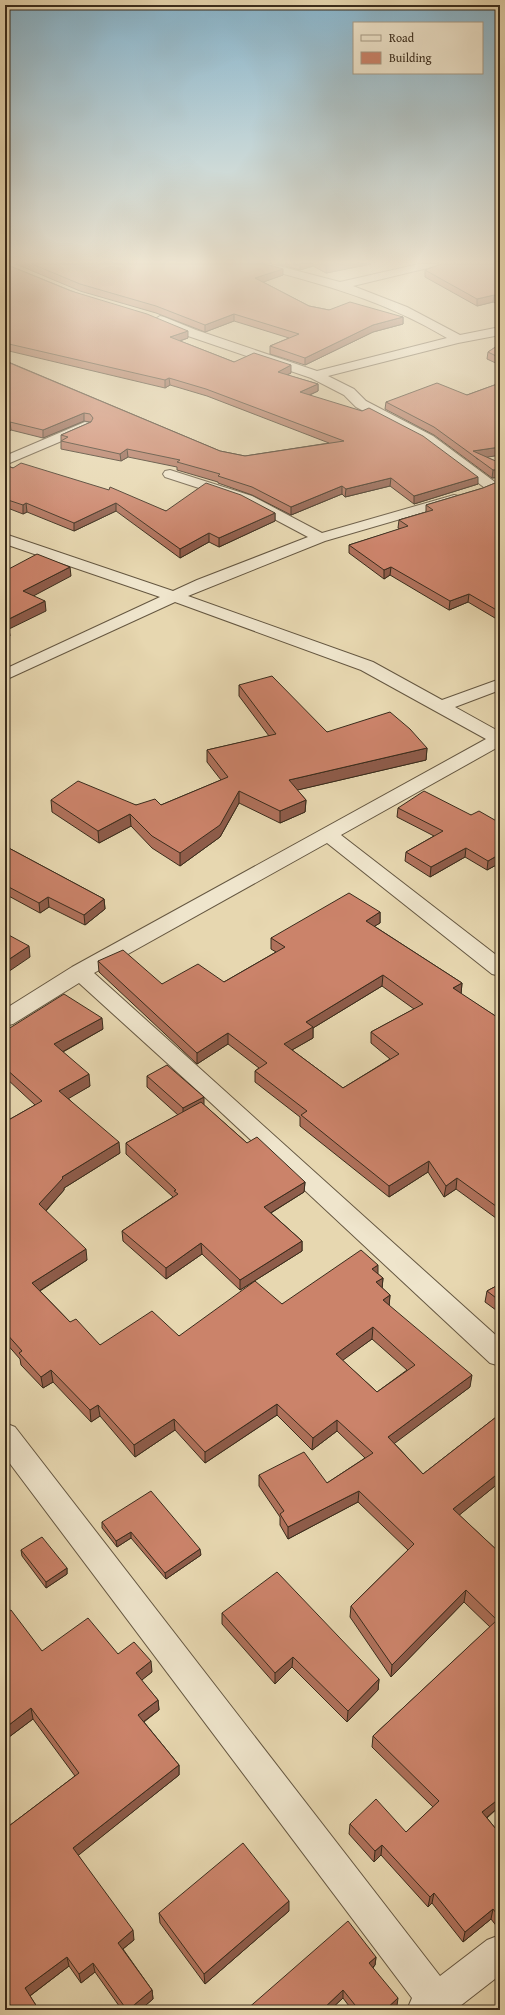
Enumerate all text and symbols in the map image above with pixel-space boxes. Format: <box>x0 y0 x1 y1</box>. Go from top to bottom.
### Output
legend <box>353 22 483 74</box>
text: Road <box>389 29 415 46</box>
text: Building <box>389 49 432 66</box>

